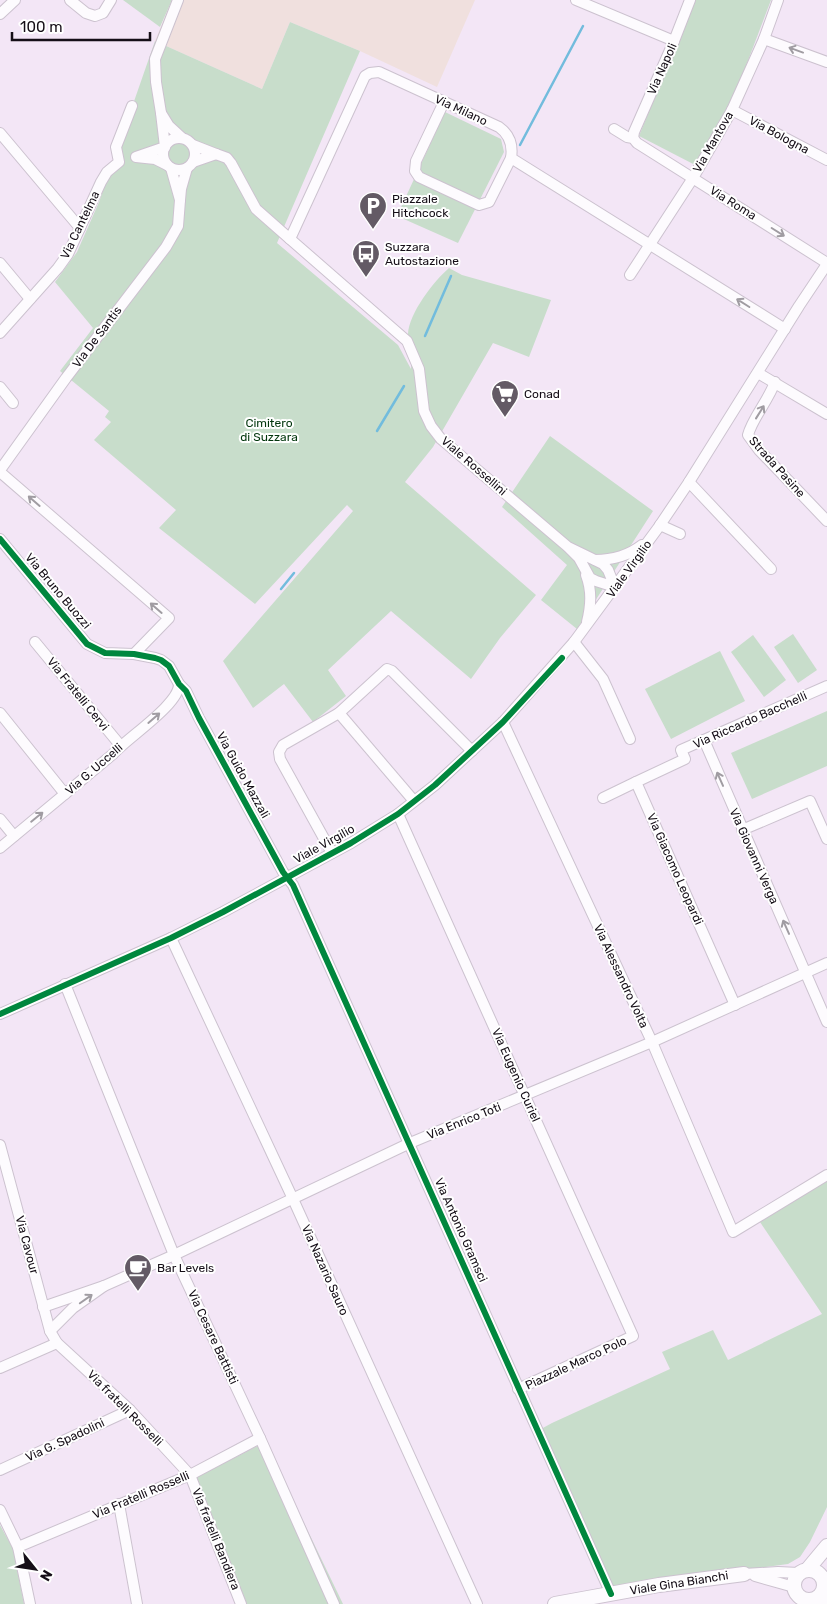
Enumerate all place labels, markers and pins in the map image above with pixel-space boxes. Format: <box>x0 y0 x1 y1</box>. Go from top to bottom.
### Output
parking icon: Piazzale Hitchcock <box>358 191 388 230</box>
place label: Piazzale Hitchcock <box>392 192 449 220</box>
bus stop icon: Suzzara Autostazione <box>351 239 381 278</box>
place label: Suzzara Autostazione <box>385 240 459 268</box>
supermarket icon: Conad <box>490 379 520 418</box>
place label: Conad <box>524 387 560 401</box>
cafe icon: Bar Levels <box>123 1253 153 1292</box>
place label: Bar Levels <box>157 1261 214 1275</box>

